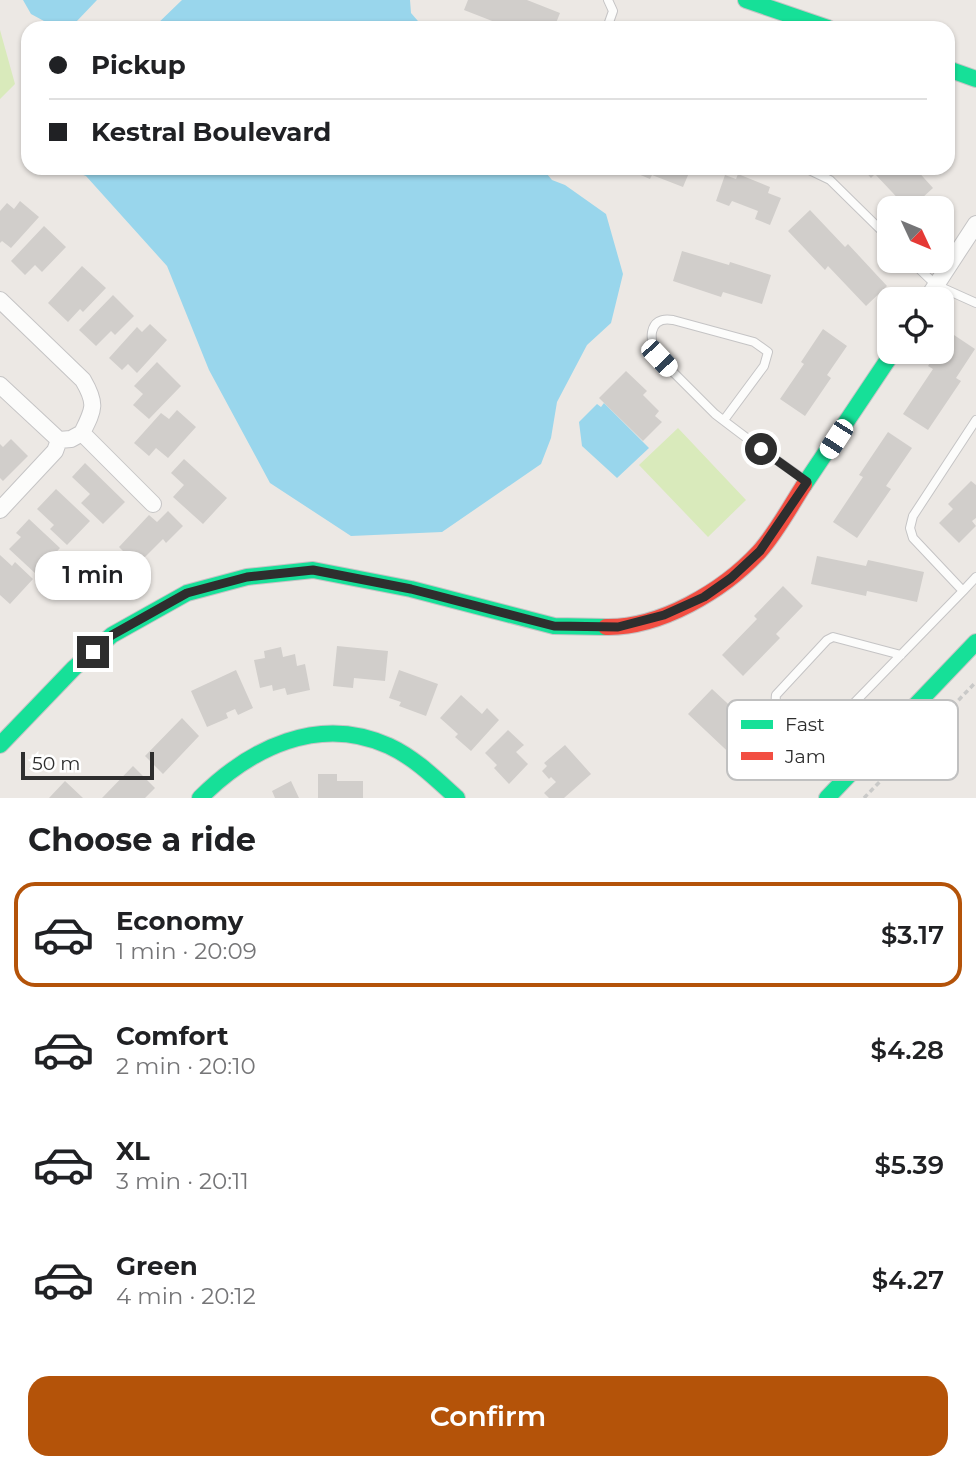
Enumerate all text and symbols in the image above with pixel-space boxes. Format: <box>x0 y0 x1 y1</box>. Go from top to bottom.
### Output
text: Pickup <box>91 49 186 81</box>
text: Kestral Boulevard <box>91 116 331 148</box>
north arrow <box>877 196 954 273</box>
map controls <box>877 196 954 364</box>
button: locate <box>877 287 954 364</box>
car <box>637 335 682 381</box>
car <box>816 416 857 462</box>
route start <box>745 433 777 465</box>
callout: 1 min <box>35 550 151 600</box>
text: 1 min <box>62 561 124 589</box>
route end <box>77 636 109 668</box>
legend <box>727 700 958 780</box>
text: Fast <box>785 713 825 736</box>
text: Jam <box>784 745 826 768</box>
scale bar <box>21 749 154 781</box>
text: 50 m <box>32 752 80 775</box>
text: Choose a ride <box>28 820 256 859</box>
icon: car <box>32 903 95 966</box>
text: Economy <box>116 905 243 937</box>
text: $3.17 <box>881 919 944 951</box>
text: 1 min · 20:09 <box>116 937 257 965</box>
icon: car <box>32 1018 95 1081</box>
text: Comfort <box>116 1020 228 1052</box>
text: $4.28 <box>871 1034 944 1066</box>
text: 2 min · 20:10 <box>116 1052 256 1080</box>
icon: car <box>32 1133 95 1196</box>
text: XL <box>116 1135 150 1167</box>
text: $5.39 <box>874 1149 944 1181</box>
text: 3 min · 20:11 <box>116 1167 249 1195</box>
icon: car <box>32 1248 95 1311</box>
text: Green <box>116 1250 198 1282</box>
text: $4.27 <box>872 1264 944 1296</box>
text: 4 min · 20:12 <box>116 1282 256 1310</box>
button: Confirm <box>28 1376 948 1456</box>

